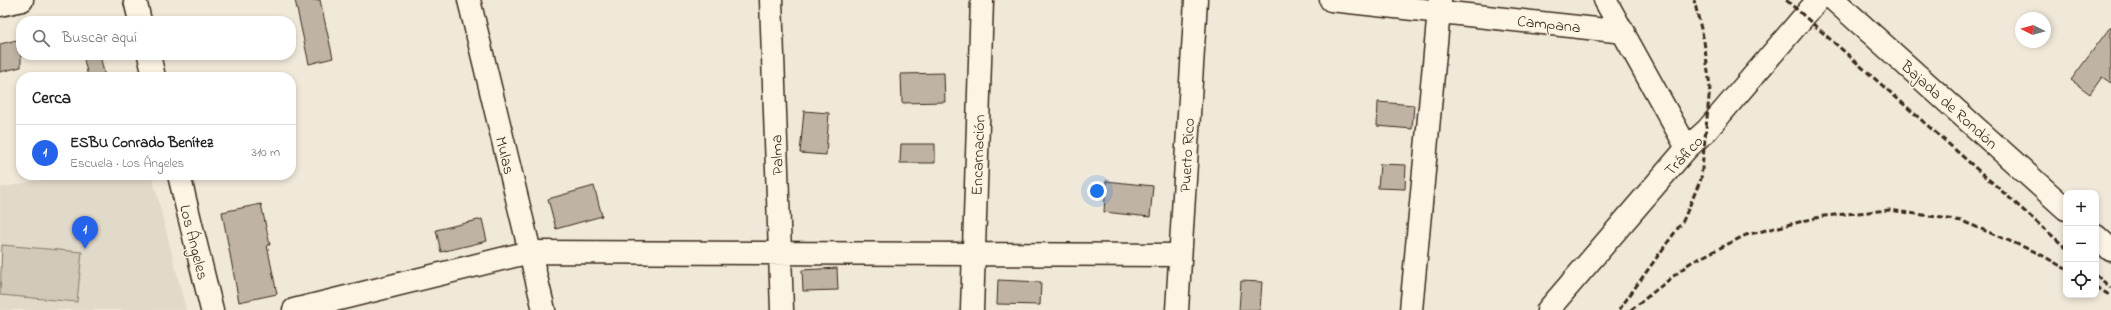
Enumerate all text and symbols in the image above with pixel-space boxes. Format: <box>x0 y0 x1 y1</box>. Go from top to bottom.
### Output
street label: Campana <box>1516 10 1582 40</box>
north arrow <box>2015 12 2051 48</box>
search box <box>16 16 296 60</box>
icon: search <box>30 27 52 49</box>
text: Buscar aquí <box>62 27 137 49</box>
street label: Bajada de Rondón <box>1894 55 2003 156</box>
text: Cerca <box>32 86 71 111</box>
street label: Encarnación <box>966 114 992 196</box>
street label: Puerto Rico <box>1174 117 1202 193</box>
street label: Tráfico <box>1659 131 1710 182</box>
text: ESBU Conrado Benítez <box>70 132 213 154</box>
street label: Mulas <box>488 134 520 177</box>
street label: Palma <box>765 134 791 176</box>
text: 1 <box>43 143 47 162</box>
text: 310 m <box>252 143 280 162</box>
text: Escuela · Los Ángeles <box>70 154 184 173</box>
your location <box>1087 181 1107 201</box>
map controls <box>2063 190 2099 298</box>
button: + <box>2063 190 2099 226</box>
street label: Los Ángeles <box>172 202 214 283</box>
pin: 1 <box>72 216 98 249</box>
button: − <box>2063 226 2099 262</box>
button: locate <box>2063 262 2099 298</box>

